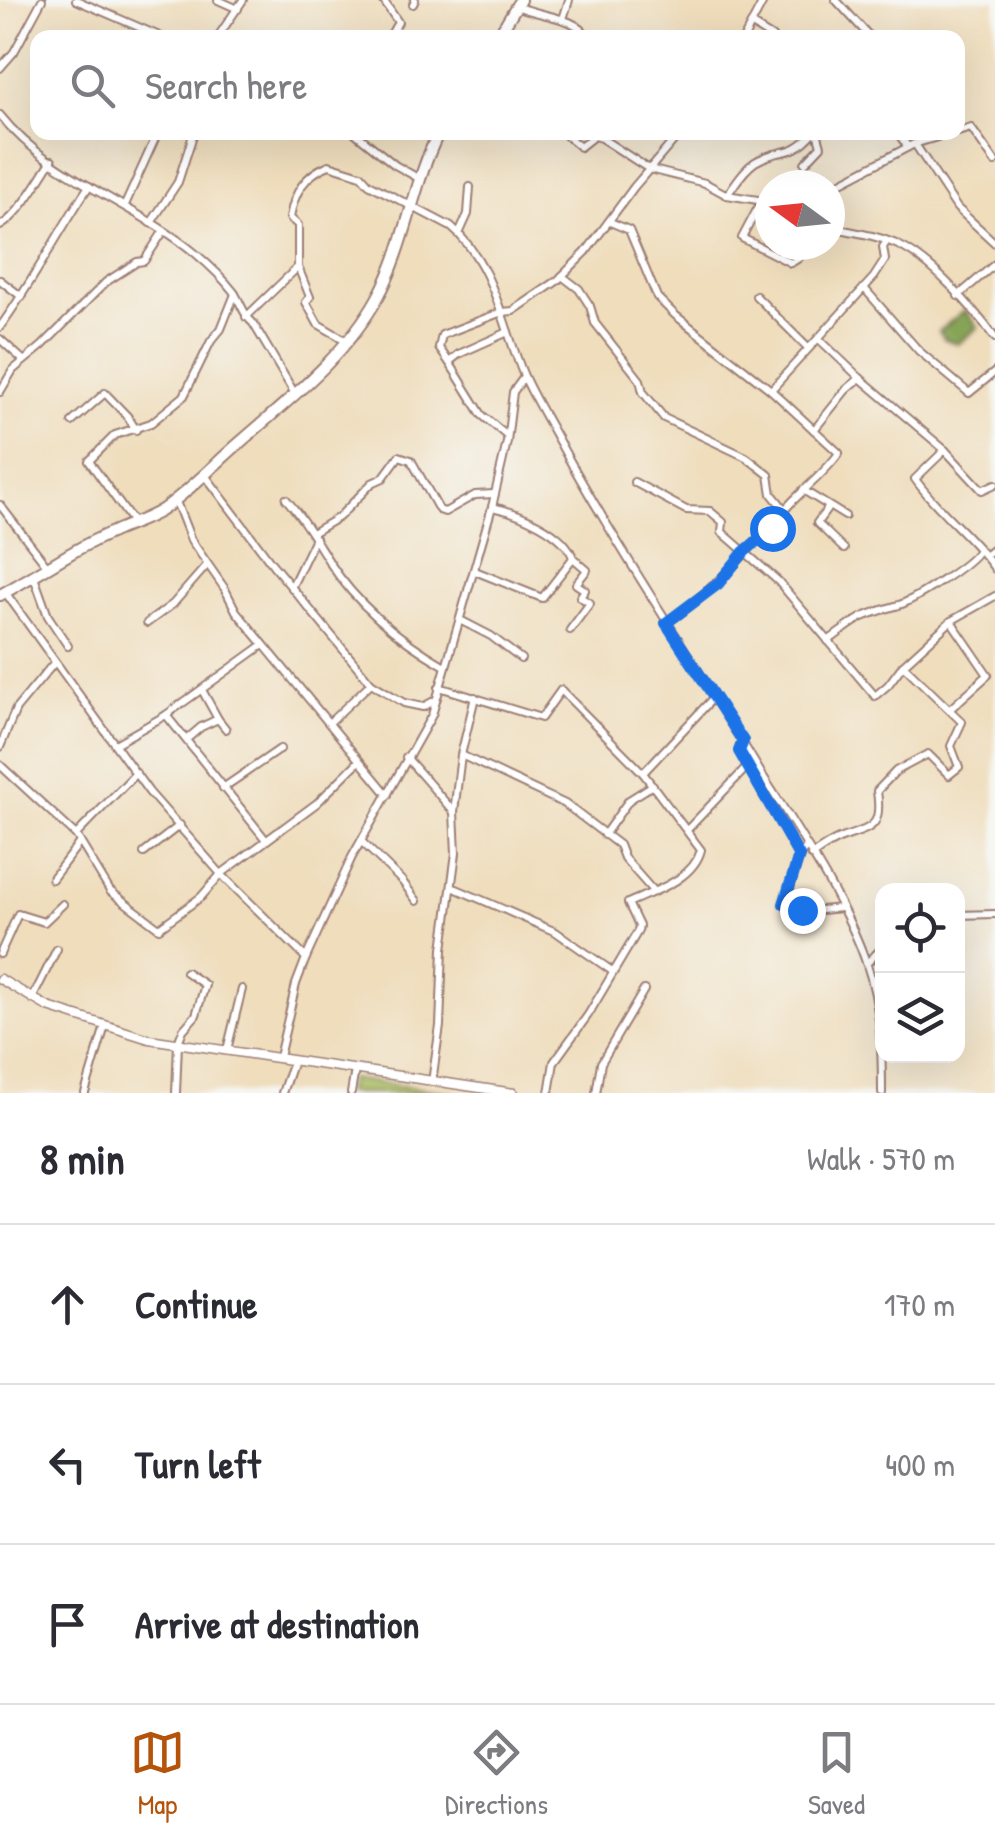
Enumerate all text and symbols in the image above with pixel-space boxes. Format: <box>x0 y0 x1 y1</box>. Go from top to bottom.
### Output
search box <box>30 30 965 140</box>
icon: search <box>65 58 120 113</box>
text: Search here <box>145 59 307 111</box>
north arrow <box>755 170 845 260</box>
route start <box>750 506 796 552</box>
map controls <box>875 883 965 1063</box>
button: locate <box>875 883 965 973</box>
route end <box>780 888 826 934</box>
button: layers <box>875 973 965 1063</box>
text: 8 min <box>40 1130 125 1187</box>
text: Walk · 570 m <box>807 1137 955 1180</box>
icon: ahead <box>40 1277 95 1332</box>
text: Continue <box>135 1278 257 1330</box>
text: 170 m <box>884 1283 955 1326</box>
icon: left <box>40 1437 95 1492</box>
text: Turn left <box>135 1438 260 1490</box>
text: 400 m <box>885 1443 955 1486</box>
icon: arrive <box>40 1597 95 1652</box>
text: Arrive at destination <box>135 1598 419 1650</box>
tab: Map <box>130 1725 185 1823</box>
tab: Directions <box>445 1725 548 1823</box>
tab: Saved <box>808 1725 865 1823</box>

